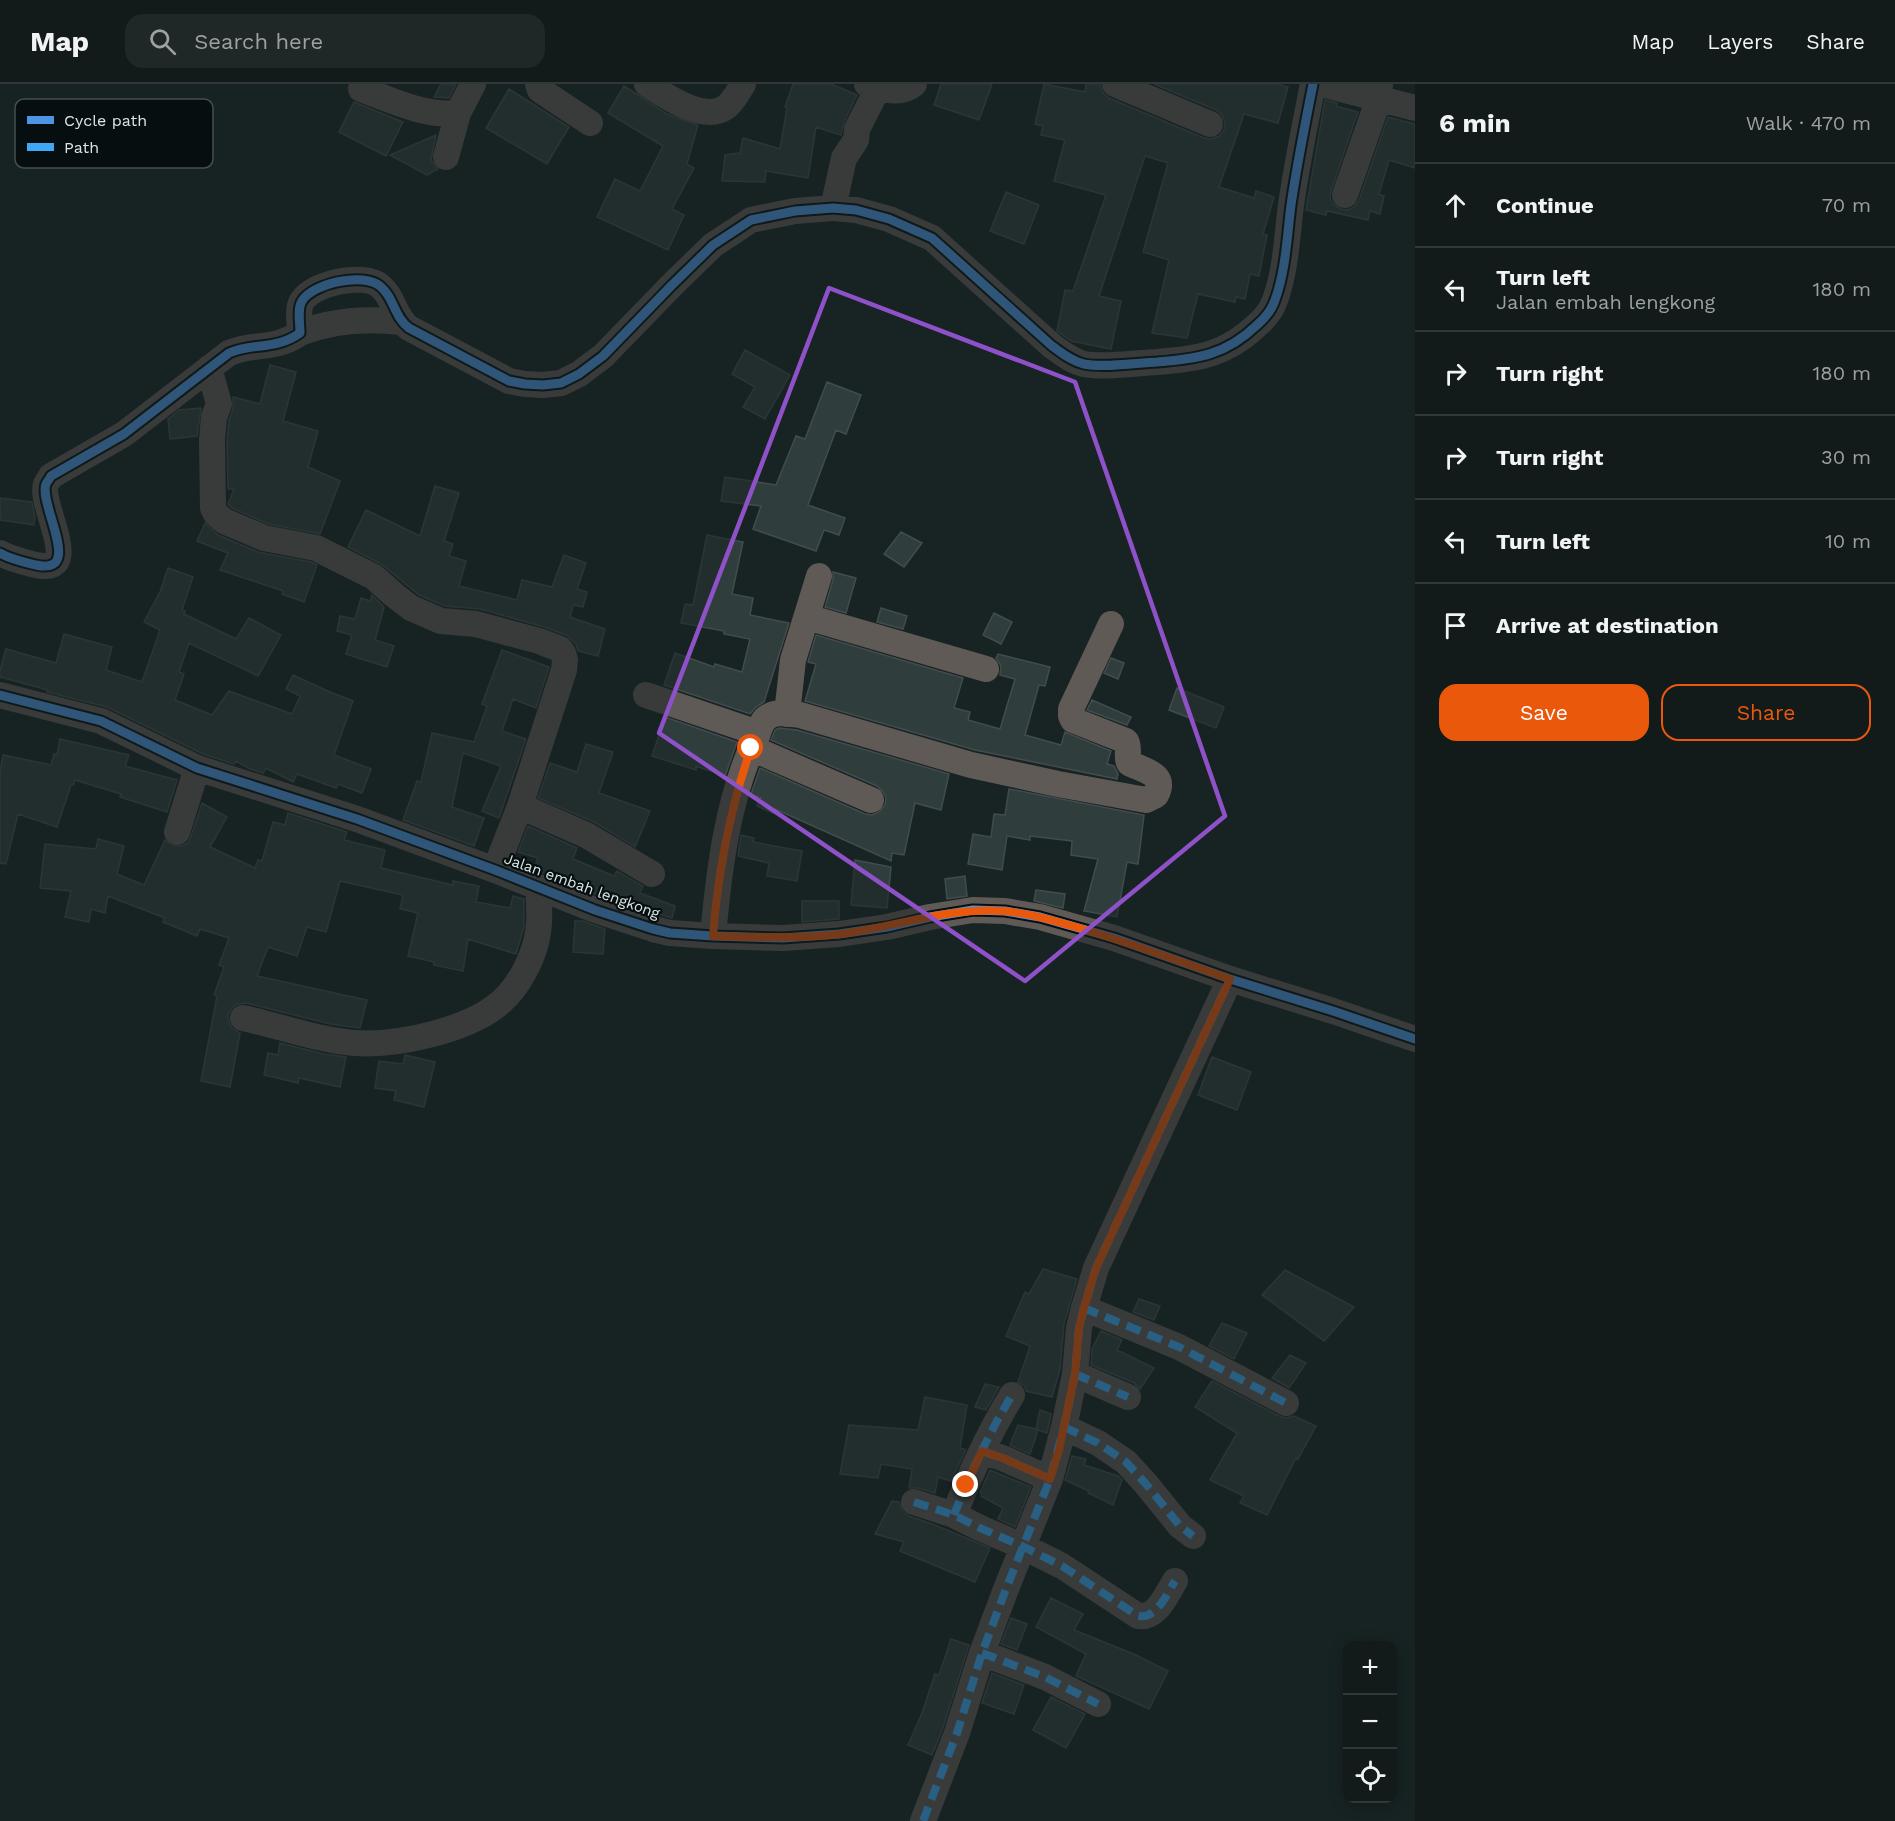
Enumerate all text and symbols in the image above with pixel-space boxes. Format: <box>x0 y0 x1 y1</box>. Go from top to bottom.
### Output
search box <box>125 14 545 68</box>
text: Map <box>30 25 89 58</box>
icon: search <box>146 25 179 58</box>
text: Search here <box>194 29 323 54</box>
text: Map <box>1631 29 1674 54</box>
text: Layers <box>1707 29 1773 54</box>
text: Share <box>1806 29 1865 54</box>
legend <box>15 99 213 168</box>
text: 6 min <box>1439 108 1511 138</box>
text: Cycle path <box>64 111 147 130</box>
text: Walk · 470 m <box>1746 111 1871 135</box>
text: Path <box>64 138 99 157</box>
icon: ahead <box>1439 189 1472 222</box>
text: Continue <box>1496 193 1594 218</box>
text: 70 m <box>1822 193 1871 217</box>
text: Turn left <box>1496 265 1590 290</box>
icon: left <box>1439 273 1472 306</box>
text: 180 m <box>1813 277 1871 301</box>
text: Jalan embah lengkong <box>1496 290 1715 314</box>
icon: right <box>1439 357 1472 390</box>
text: Turn right <box>1496 361 1603 386</box>
text: 180 m <box>1813 361 1871 385</box>
icon: right <box>1439 441 1472 474</box>
text: Turn right <box>1496 445 1603 470</box>
text: 30 m <box>1821 445 1871 469</box>
icon: left <box>1439 525 1472 558</box>
text: Turn left <box>1496 529 1590 554</box>
text: 10 m <box>1825 529 1871 553</box>
icon: arrive <box>1439 609 1472 642</box>
text: Arrive at destination <box>1496 613 1719 638</box>
button: Save <box>1439 684 1649 741</box>
button: Share <box>1661 684 1871 741</box>
route start <box>737 734 763 760</box>
street label: Jalan embah lengkong <box>502 849 662 923</box>
route end <box>952 1471 978 1497</box>
map controls <box>1343 1641 1397 1803</box>
button: + <box>1343 1641 1397 1695</box>
button: − <box>1343 1695 1397 1749</box>
button: locate <box>1343 1749 1397 1803</box>

